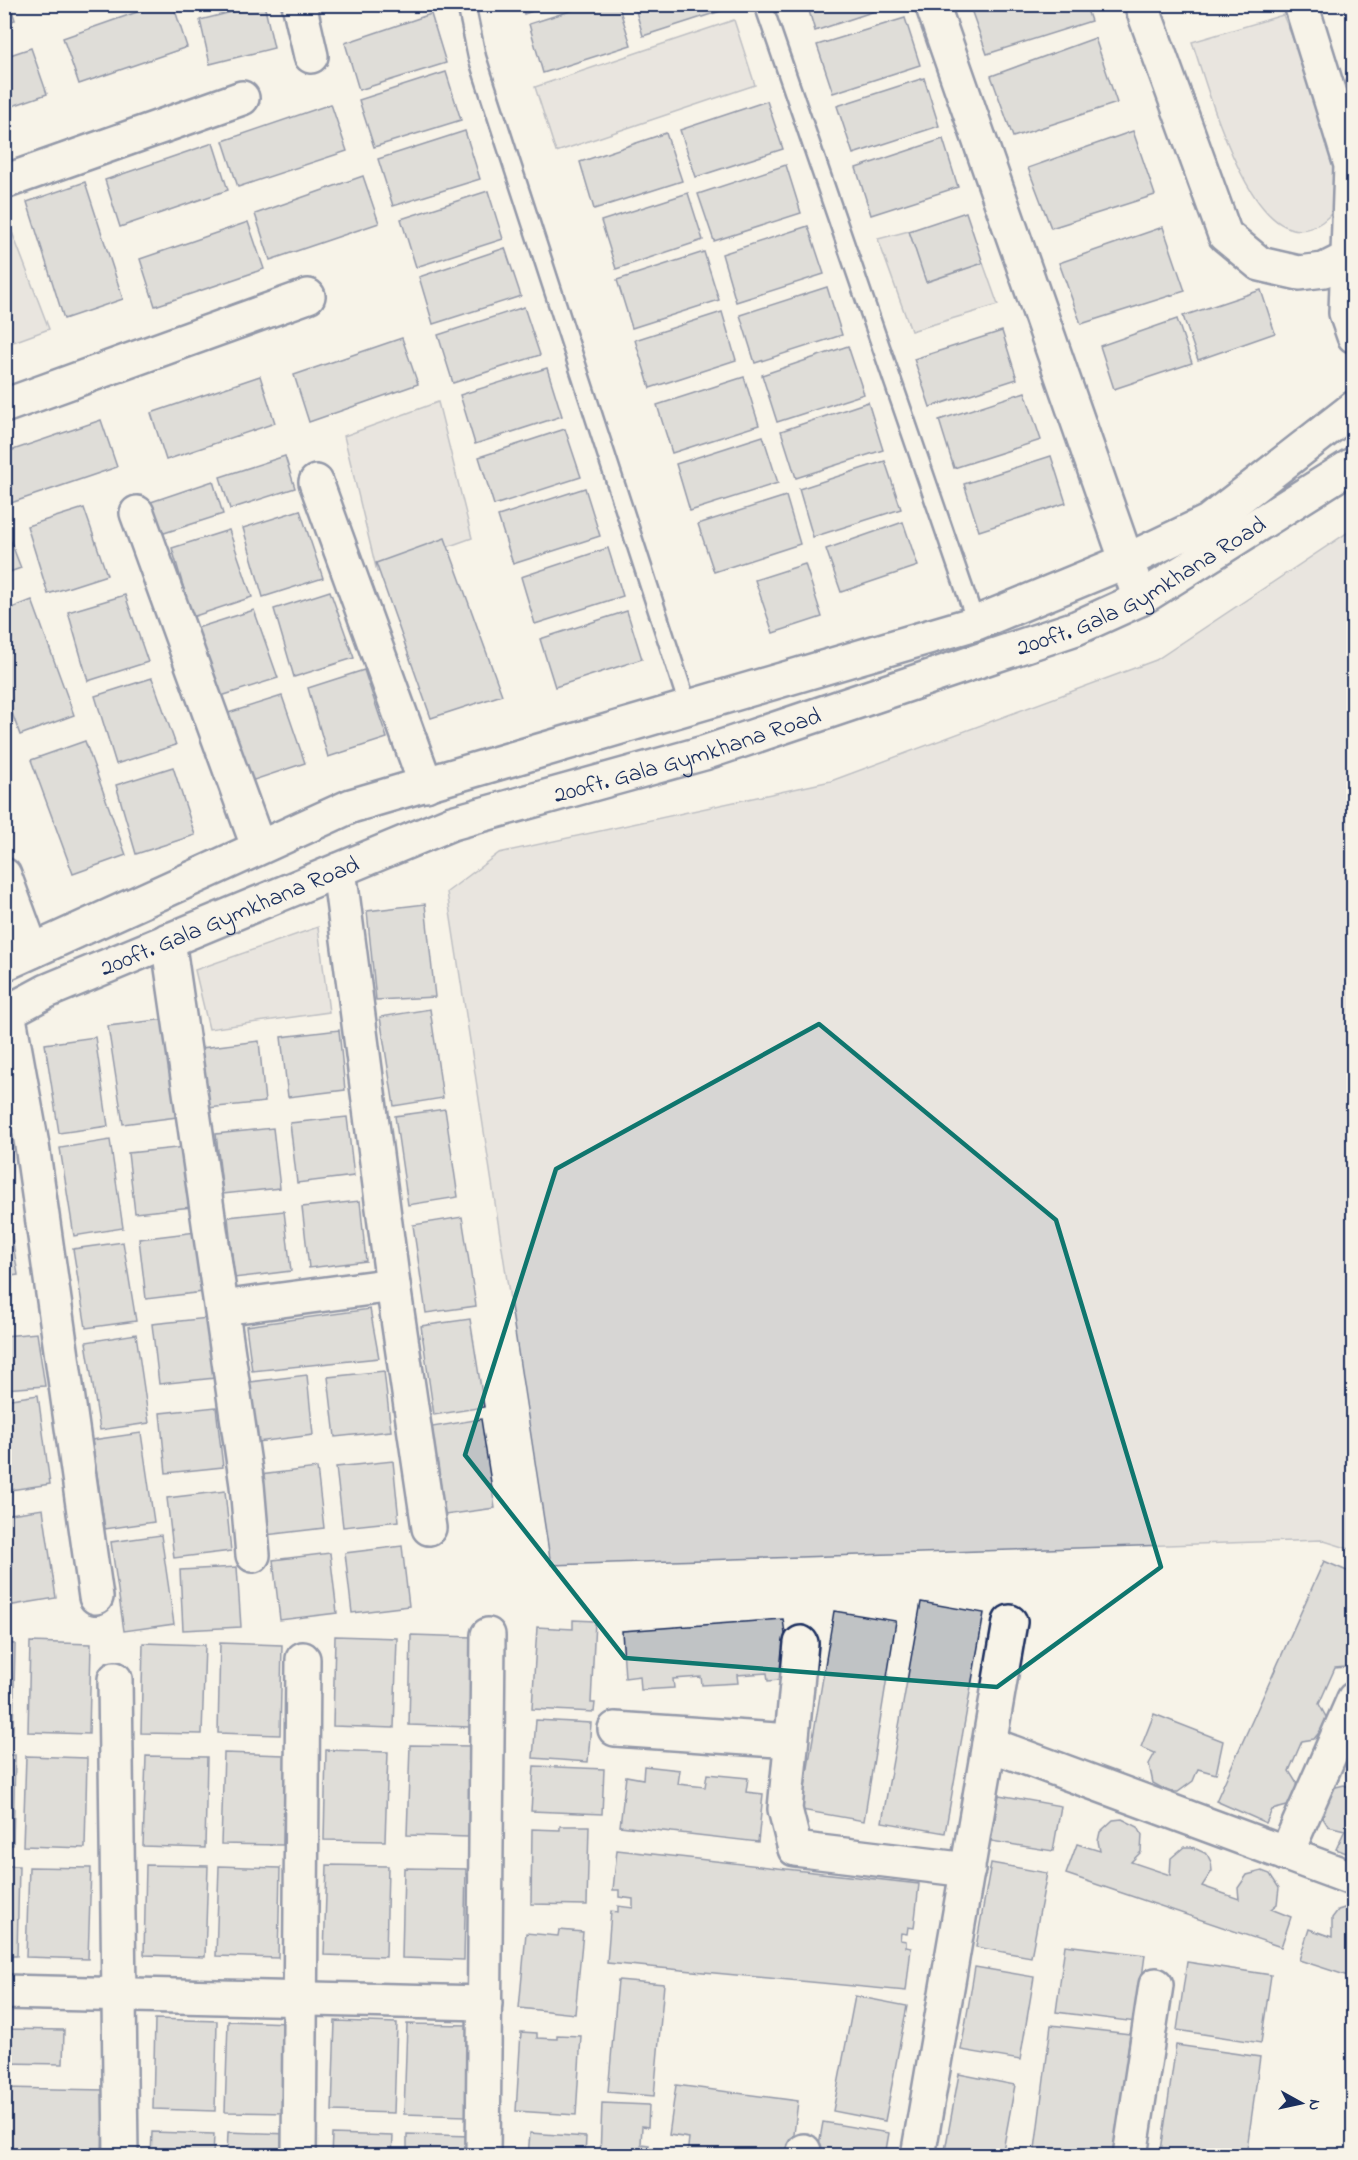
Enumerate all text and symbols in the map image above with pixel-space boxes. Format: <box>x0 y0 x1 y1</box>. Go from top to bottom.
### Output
street label: 200ft. Gala Gymkhana Road <box>1012 508 1274 667</box>
street label: 200ft. Gala Gymkhana Road <box>550 700 827 814</box>
street label: 200ft. Gala Gymkhana Road <box>95 848 366 987</box>
north arrow <box>1271 2073 1331 2133</box>
text: N <box>1301 2098 1327 2112</box>

